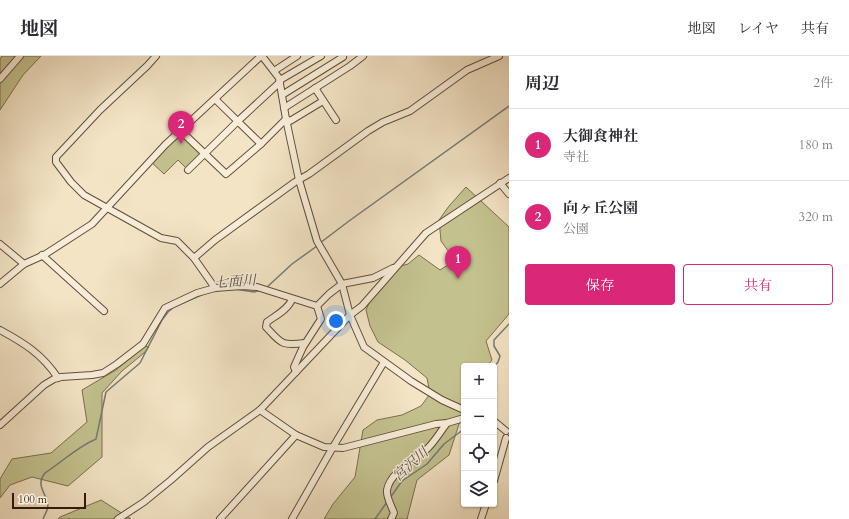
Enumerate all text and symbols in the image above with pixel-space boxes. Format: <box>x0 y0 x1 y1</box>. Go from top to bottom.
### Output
text: 地図 <box>20 16 58 42</box>
text: 地図 <box>688 19 716 38</box>
text: レイヤ <box>738 19 779 38</box>
text: 共有 <box>801 19 829 38</box>
text: 周辺 <box>525 72 559 95</box>
text: 2件 <box>813 74 833 92</box>
pin: 2 <box>168 111 194 144</box>
text: 大御食神社 <box>563 126 638 146</box>
text: 1 <box>535 136 541 154</box>
text: 180 m <box>799 136 833 154</box>
text: 寺社 <box>563 148 589 166</box>
text: 向ヶ丘公園 <box>563 198 638 218</box>
text: 2 <box>535 208 541 226</box>
text: 320 m <box>799 208 833 226</box>
text: 公園 <box>563 220 589 238</box>
pin: 1 <box>445 246 471 279</box>
button: 保存 <box>525 264 675 305</box>
button: 共有 <box>683 264 833 305</box>
water label: 七面川 <box>213 270 259 292</box>
your location <box>326 311 346 331</box>
map controls <box>461 363 497 507</box>
button: + <box>461 363 497 399</box>
button: − <box>461 399 497 435</box>
button: locate <box>461 435 497 471</box>
water label: 宮沢川 <box>388 442 434 485</box>
button: layers <box>461 471 497 507</box>
scale bar <box>12 491 86 510</box>
text: 100 m <box>18 492 47 507</box>

